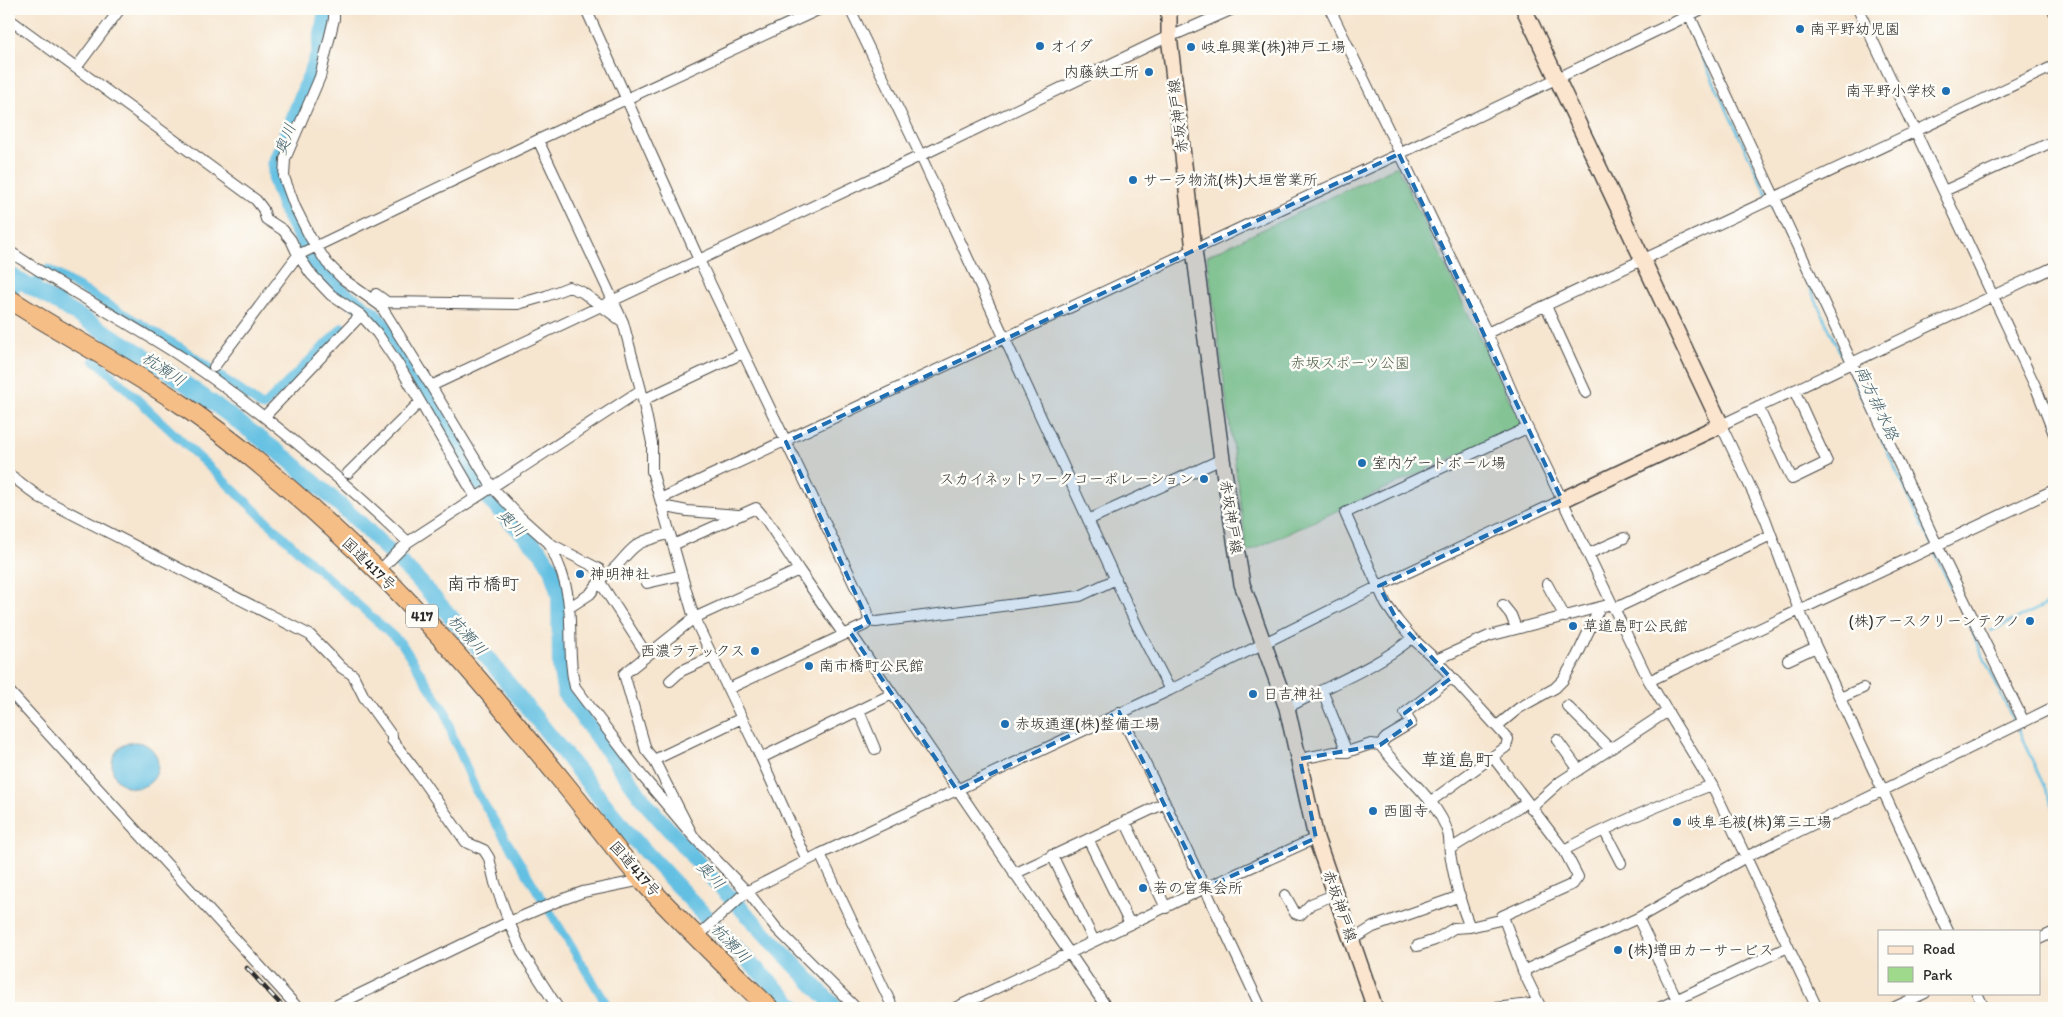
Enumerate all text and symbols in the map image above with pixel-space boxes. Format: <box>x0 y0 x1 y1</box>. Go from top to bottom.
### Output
place label: 南平野幼児園 <box>1810 20 1900 38</box>
marker: 南平野幼児園 <box>1794 23 1806 35</box>
place label: オイダ <box>1050 37 1093 55</box>
place label: 岐阜興業(株)神戸工場 <box>1201 38 1346 56</box>
marker: オイダ <box>1034 40 1046 52</box>
marker: 岐阜興業(株)神戸工場 <box>1185 41 1197 53</box>
place label: 内藤鉄工所 <box>1064 63 1139 81</box>
marker: 内藤鉄工所 <box>1143 66 1155 78</box>
street label: 赤坂神戸線 <box>1164 78 1192 154</box>
place label: 南平野小学校 <box>1846 82 1936 100</box>
marker: 南平野小学校 <box>1940 85 1952 97</box>
water label: 奥川 <box>270 121 300 157</box>
place label: サーラ物流(株)大垣営業所 <box>1143 171 1318 189</box>
marker: サーラ物流(株)大垣営業所 <box>1127 174 1139 186</box>
water label: 杭瀬川 <box>139 348 189 390</box>
park label: 赤坂スポーツ公園 <box>1290 354 1410 372</box>
water label: 南方排水路 <box>1851 363 1903 444</box>
place label: 室内ゲートボール場 <box>1372 454 1506 472</box>
marker: 室内ゲートボール場 <box>1356 457 1368 469</box>
place label: スカイネットワークコーポレーション <box>939 470 1194 488</box>
marker: スカイネットワークコーポレーション <box>1198 473 1210 485</box>
street label: 赤坂神戸線 <box>1216 479 1246 555</box>
water label: 奥川 <box>494 505 530 541</box>
street label: 国道417号 <box>338 534 400 594</box>
place label: 神明神社 <box>590 565 650 583</box>
marker: 神明神社 <box>574 568 586 580</box>
district label: 南市橋町 <box>447 573 519 595</box>
road number: 417 <box>406 604 438 628</box>
water label: 杭瀬川 <box>445 611 491 659</box>
place label: (株)アースクリーンテクノ <box>1849 612 2020 630</box>
marker: (株)アースクリーンテクノ <box>2024 615 2036 627</box>
place label: 草道島町公民館 <box>1583 617 1688 635</box>
marker: 草道島町公民館 <box>1567 620 1579 632</box>
place label: 西濃ラテックス <box>640 642 745 660</box>
marker: 西濃ラテックス <box>749 645 761 657</box>
place label: 南市橋町公民館 <box>819 657 924 675</box>
marker: 南市橋町公民館 <box>803 660 815 672</box>
place label: 日吉神社 <box>1263 685 1323 703</box>
marker: 日吉神社 <box>1247 688 1259 700</box>
place label: 赤坂通運(株)整備工場 <box>1015 715 1160 733</box>
marker: 赤坂通運(株)整備工場 <box>999 718 1011 730</box>
district label: 草道島町 <box>1421 749 1493 771</box>
place label: 西圓寺 <box>1383 802 1428 820</box>
marker: 西圓寺 <box>1367 805 1379 817</box>
place label: 岐阜毛被(株)第三工場 <box>1687 813 1832 831</box>
marker: 岐阜毛被(株)第三工場 <box>1671 816 1683 828</box>
street label: 国道417号 <box>606 837 664 901</box>
water label: 奥川 <box>693 857 729 893</box>
street label: 赤坂神戸線 <box>1319 868 1361 944</box>
place label: 若の宮集会所 <box>1153 879 1243 897</box>
marker: 若の宮集会所 <box>1137 882 1149 894</box>
water label: 杭瀬川 <box>707 919 755 967</box>
legend <box>1878 930 2040 994</box>
text: Road <box>1923 940 1956 958</box>
place label: (株)増田カーサービス <box>1628 941 1773 959</box>
marker: (株)増田カーサービス <box>1612 944 1624 956</box>
text: Park <box>1923 966 1953 984</box>

